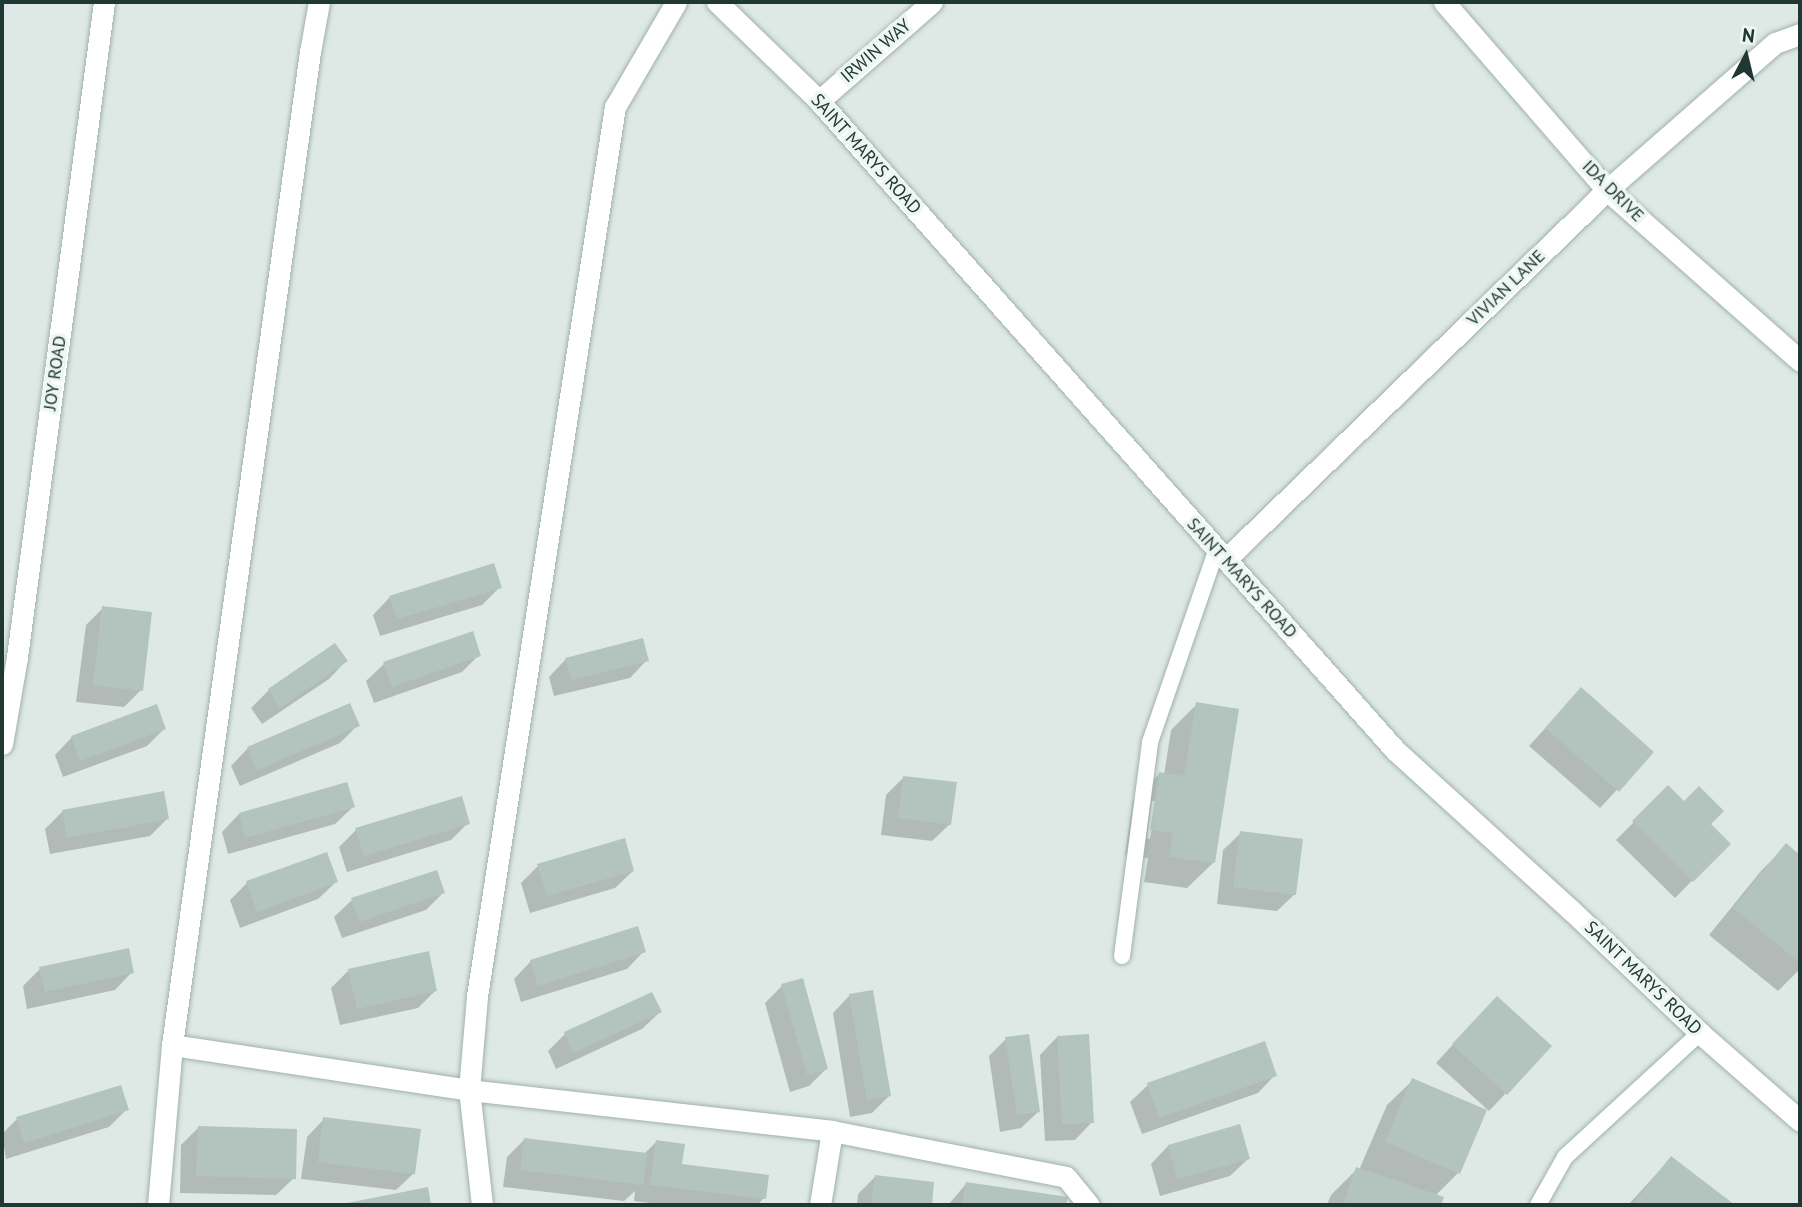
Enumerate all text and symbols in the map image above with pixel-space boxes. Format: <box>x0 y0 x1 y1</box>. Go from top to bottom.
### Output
street label: IRWIN WAY <box>836 15 916 87</box>
north arrow <box>1711 21 1781 91</box>
text: N <box>1741 22 1756 48</box>
street label: SAINT MARYS ROAD <box>806 89 926 219</box>
street label: IDA DRIVE <box>1577 155 1649 227</box>
street label: VIVIAN LANE <box>1463 245 1549 331</box>
street label: JOY ROAD <box>39 334 71 412</box>
street label: SAINT MARYS ROAD <box>1182 513 1302 643</box>
street label: SAINT MARYS ROAD <box>1580 916 1706 1040</box>

